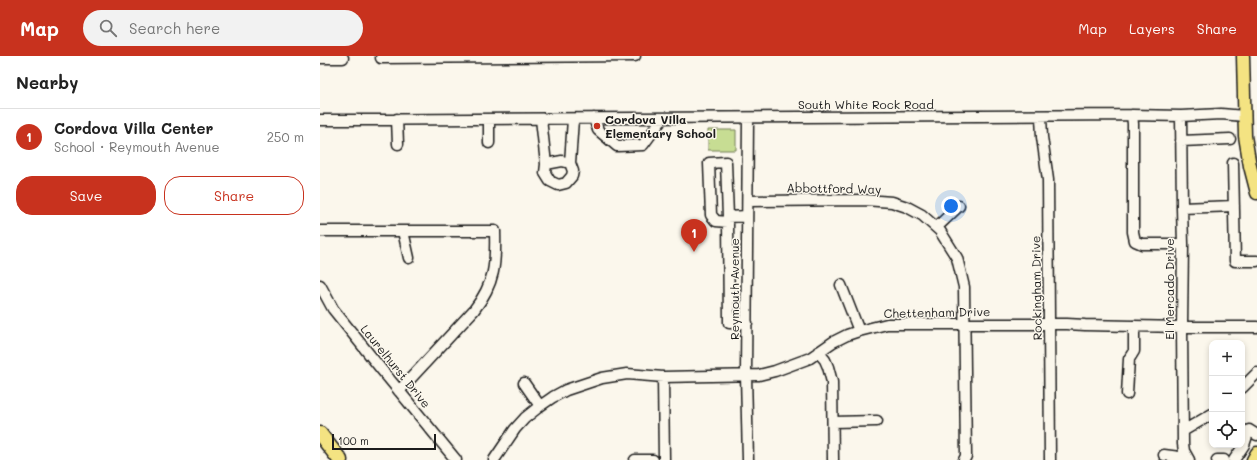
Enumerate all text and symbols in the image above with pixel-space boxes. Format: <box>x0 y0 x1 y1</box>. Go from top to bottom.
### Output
search box <box>83 10 363 46</box>
text: Map <box>20 16 59 41</box>
icon: search <box>97 17 119 39</box>
text: Search here <box>129 18 220 38</box>
text: Map <box>1078 19 1107 38</box>
text: Layers <box>1129 19 1175 38</box>
text: Share <box>1197 19 1237 38</box>
text: Nearby <box>16 71 78 93</box>
street label: South White Rock Road <box>798 96 934 112</box>
place label: Cordova Villa Elementary School <box>605 111 716 141</box>
text: Cordova Villa Center <box>54 118 213 138</box>
marker: Cordova Villa Elementary School <box>592 121 602 131</box>
text: 1 <box>26 128 32 145</box>
text: 250 m <box>267 128 304 145</box>
text: School · Reymouth Avenue <box>54 138 220 155</box>
button: Save <box>16 176 156 215</box>
button: Share <box>164 176 304 215</box>
street label: Abbottford Way <box>786 179 882 197</box>
your location <box>941 196 961 216</box>
pin: 1 <box>681 219 707 252</box>
street label: Rockingham Drive <box>1027 235 1045 341</box>
street label: Reymouth Avenue <box>726 238 742 340</box>
street label: El Mercado Drive <box>1161 238 1177 340</box>
street label: Chettenham Drive <box>883 303 991 321</box>
street label: Laurelhurst Drive <box>357 321 435 411</box>
map controls <box>1209 340 1245 448</box>
button: + <box>1209 340 1245 376</box>
button: − <box>1209 376 1245 412</box>
button: locate <box>1209 412 1245 448</box>
scale bar <box>332 432 436 451</box>
text: 100 m <box>338 433 369 448</box>

